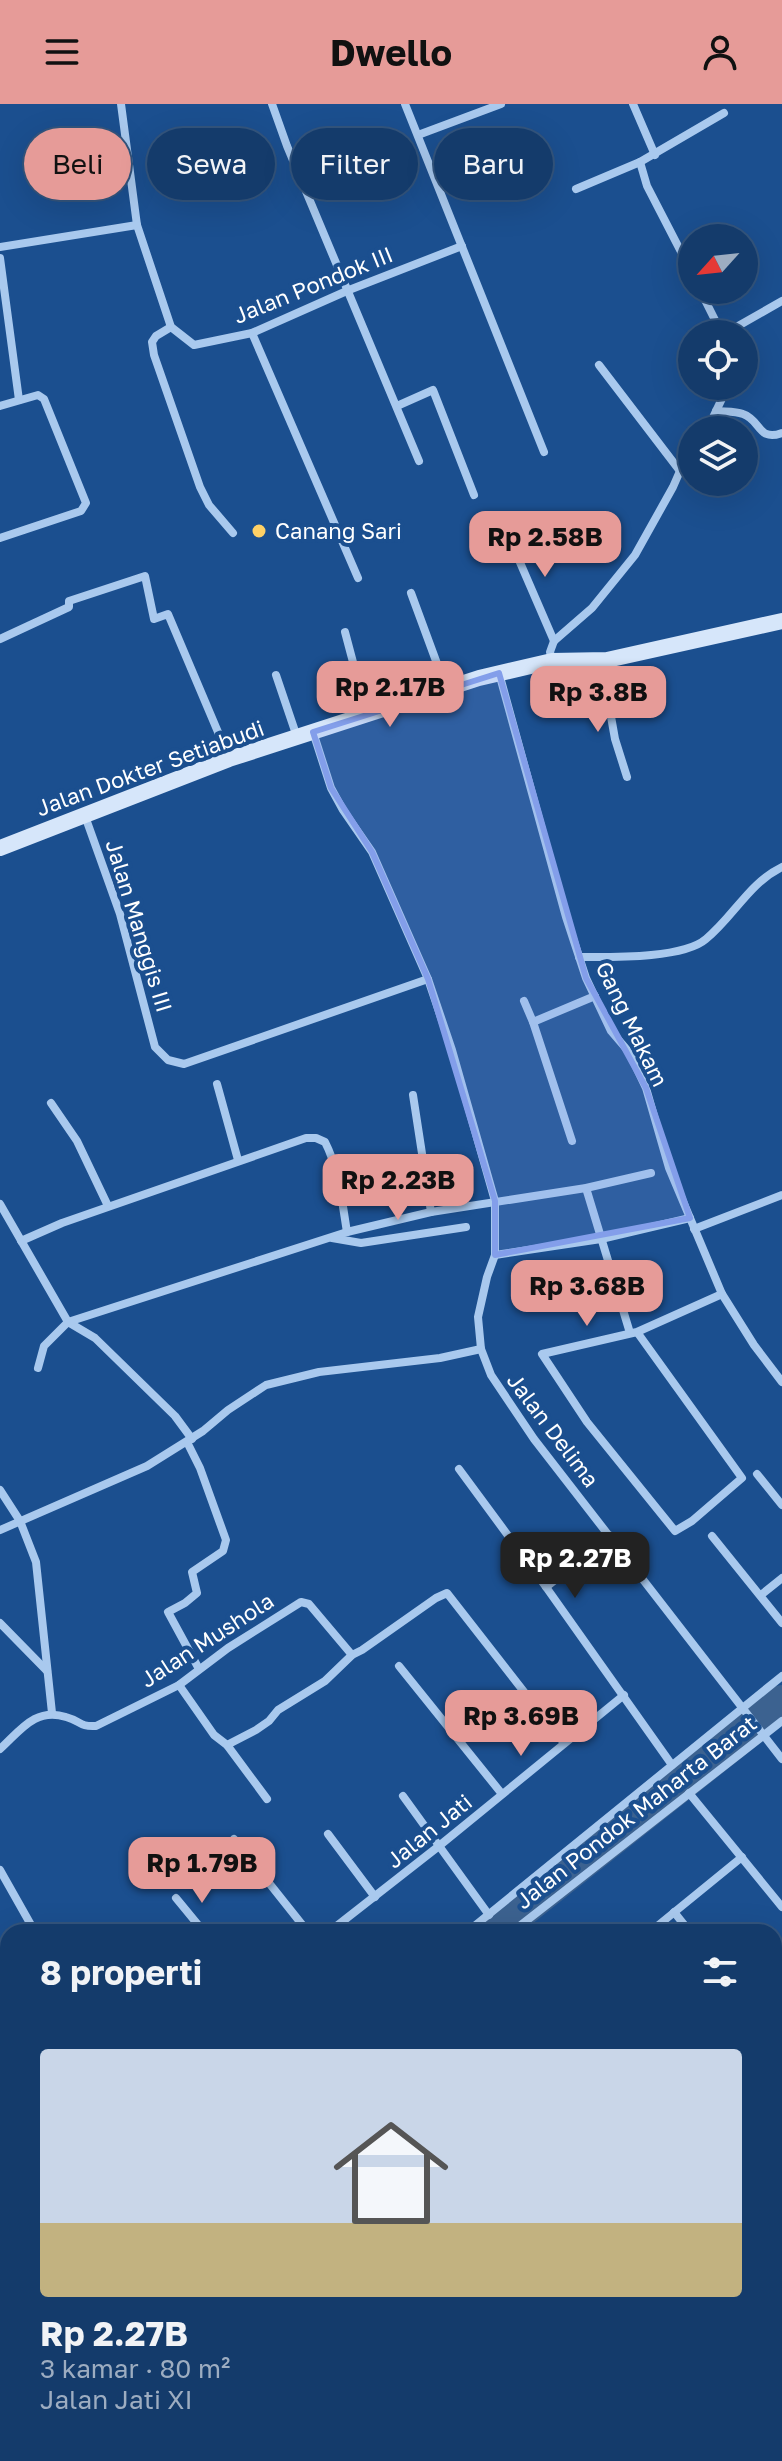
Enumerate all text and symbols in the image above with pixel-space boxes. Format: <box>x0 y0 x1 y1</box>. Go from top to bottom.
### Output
icon: menu <box>40 30 84 74</box>
icon: person <box>698 30 742 74</box>
text: Dwello <box>330 31 452 74</box>
chip: Beli <box>24 128 131 200</box>
chip: Sewa <box>147 128 275 200</box>
chip: Filter <box>291 128 418 200</box>
chip: Baru <box>434 128 553 200</box>
north arrow <box>678 224 758 304</box>
map controls <box>678 224 758 496</box>
street label: Jalan Pondok III <box>229 240 396 329</box>
button: locate <box>678 320 758 400</box>
button: layers <box>678 416 758 496</box>
pin: Rp 2.58B <box>462 511 628 579</box>
place label: Canang Sari <box>275 517 402 544</box>
text: Rp 2.58B <box>487 521 603 552</box>
marker: Canang Sari <box>250 522 268 540</box>
pin: Rp 2.17B <box>307 661 473 729</box>
pin: Rp 3.8B <box>524 666 672 734</box>
text: Rp 2.17B <box>335 671 445 702</box>
text: Rp 3.8B <box>548 676 648 707</box>
street label: Jalan Dokter Setiabudi <box>32 714 267 821</box>
street label: Jalan Manggis III <box>100 836 179 1015</box>
street label: Gang Makam <box>591 957 674 1091</box>
pin: Rp 2.23B <box>315 1154 481 1222</box>
text: Rp 2.23B <box>341 1164 455 1195</box>
pin: Rp 3.68B <box>504 1260 670 1328</box>
text: Rp 3.68B <box>529 1270 645 1301</box>
street label: Jalan Delima <box>502 1367 605 1492</box>
pin: Rp 2.27B <box>492 1532 658 1600</box>
text: Rp 2.27B <box>518 1542 632 1573</box>
street label: Jalan Mushola <box>135 1587 278 1693</box>
pin: Rp 3.69B <box>438 1690 604 1758</box>
text: Rp 3.69B <box>463 1700 579 1731</box>
street label: Jalan Pondok Maharta Barat <box>510 1709 762 1914</box>
street label: Jalan Jati <box>380 1788 477 1873</box>
pin: Rp 1.79B <box>119 1837 285 1905</box>
text: Rp 1.79B <box>146 1847 258 1878</box>
icon: filters <box>698 1950 742 1994</box>
text: 8 properti <box>40 1952 202 1992</box>
icon: home <box>319 2101 463 2245</box>
text: Rp 2.27B <box>40 2313 188 2353</box>
text: 3 kamar · 80 m² <box>40 2353 230 2384</box>
text: Jalan Jati XI <box>40 2384 193 2415</box>

